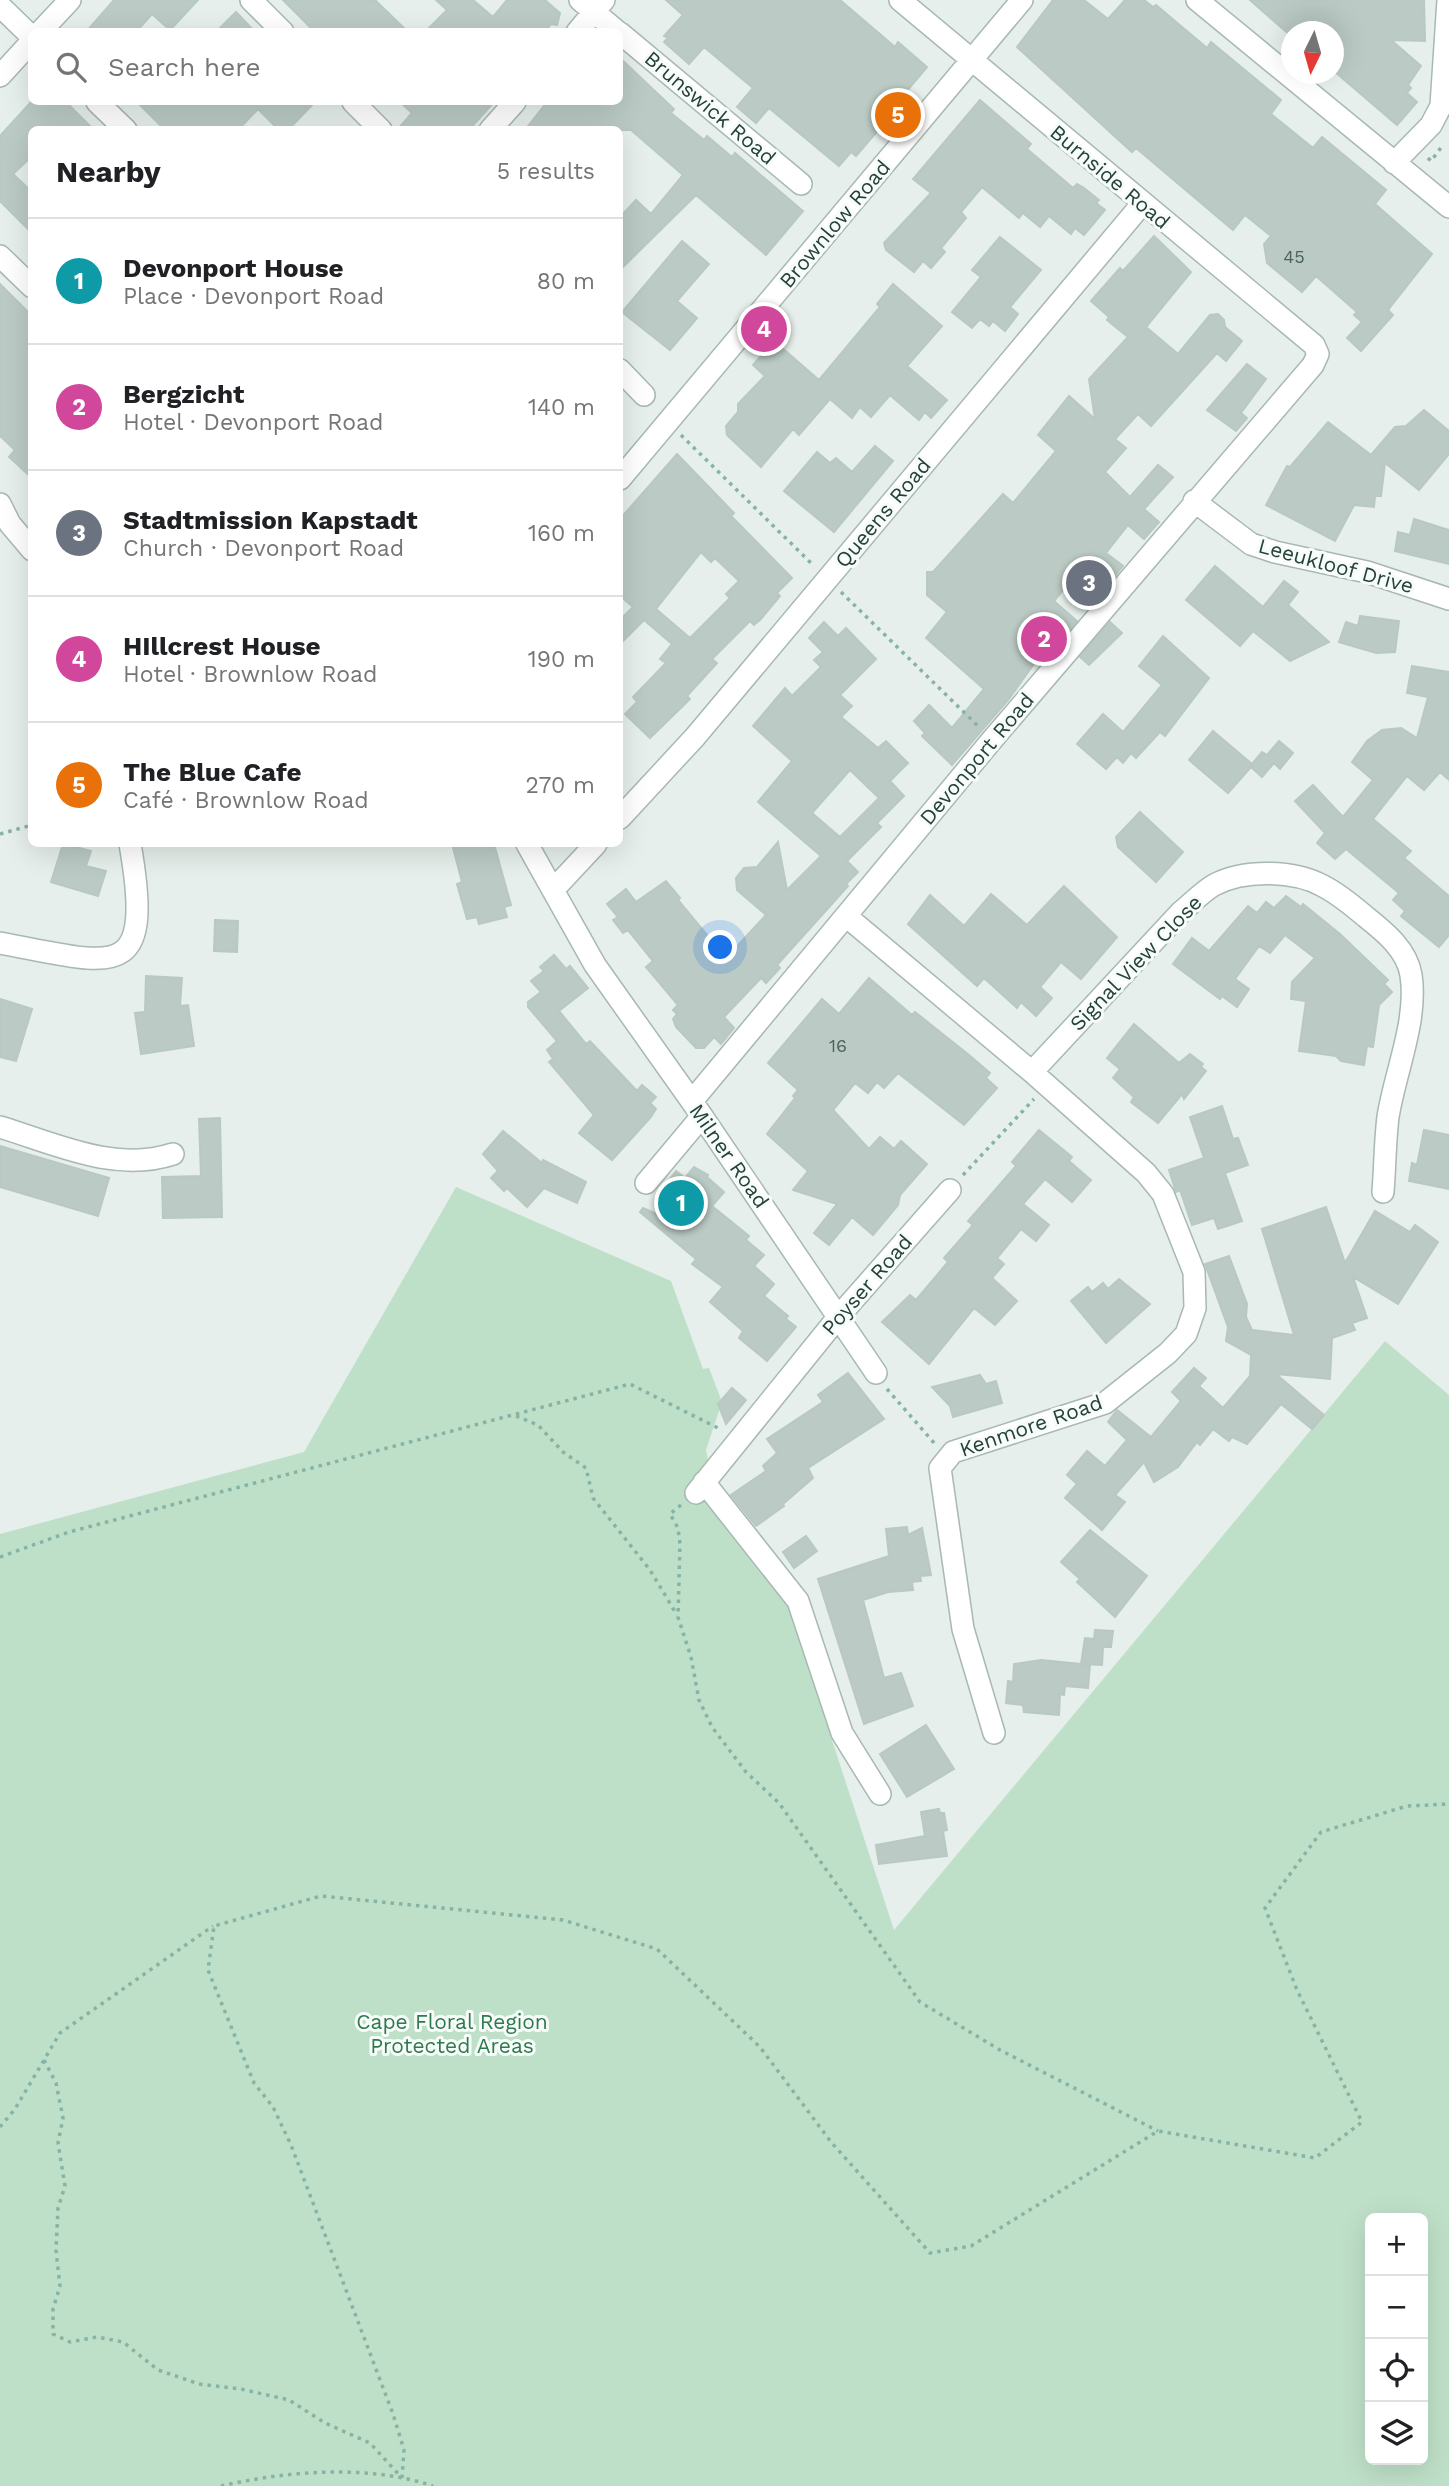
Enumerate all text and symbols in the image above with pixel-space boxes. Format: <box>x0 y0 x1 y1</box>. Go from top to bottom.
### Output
north arrow <box>1281 21 1344 84</box>
search box <box>28 28 623 105</box>
street label: Brunswick Road <box>640 46 781 170</box>
icon: search <box>52 48 90 86</box>
text: Search here <box>108 52 260 82</box>
pin: 5 <box>875 89 921 141</box>
street label: Burnside Road <box>1045 119 1175 234</box>
text: Nearby <box>56 154 161 189</box>
street label: Brownlow Road <box>774 155 895 293</box>
text: 5 results <box>497 158 595 185</box>
house number: 45 <box>1283 246 1305 267</box>
text: Devonport House <box>123 253 344 283</box>
text: 1 <box>74 268 84 295</box>
text: 80 m <box>537 268 595 295</box>
text: Place · Devonport Road <box>123 283 384 310</box>
pin: 4 <box>741 303 787 355</box>
text: Bergzicht <box>123 379 244 409</box>
text: 2 <box>72 394 86 421</box>
text: 140 m <box>528 394 595 421</box>
text: Hotel · Devonport Road <box>123 409 383 436</box>
street label: Queens Road <box>830 453 936 573</box>
text: Stadtmission Kapstadt <box>123 505 418 535</box>
text: 3 <box>72 520 86 547</box>
text: 160 m <box>528 520 595 547</box>
street label: Leeukloof Drive <box>1256 533 1416 598</box>
text: Church · Devonport Road <box>123 535 404 562</box>
pin: 3 <box>1066 557 1112 609</box>
pin: 2 <box>1021 613 1067 665</box>
text: HIllcrest House <box>123 631 321 661</box>
text: 4 <box>72 646 86 673</box>
text: 190 m <box>528 646 595 673</box>
text: Hotel · Brownlow Road <box>123 661 377 688</box>
street label: Devonport Road <box>914 688 1039 830</box>
text: The Blue Cafe <box>123 757 302 787</box>
text: 5 <box>72 772 86 799</box>
text: 270 m <box>526 772 595 799</box>
text: Café · Brownlow Road <box>123 787 369 814</box>
street label: Signal View Close <box>1064 890 1207 1036</box>
your location <box>703 930 737 964</box>
house number: 16 <box>829 1035 847 1056</box>
street label: Milner Road <box>684 1099 775 1213</box>
pin: 1 <box>658 1177 704 1229</box>
street label: Poyser Road <box>816 1229 917 1340</box>
street label: Kenmore Road <box>956 1389 1106 1462</box>
park label: Cape Floral Region Protected Areas <box>356 2009 548 2058</box>
map controls <box>1365 2213 1428 2465</box>
button: + <box>1365 2213 1428 2276</box>
button: − <box>1365 2276 1428 2339</box>
button: locate <box>1365 2339 1428 2402</box>
button: layers <box>1365 2402 1428 2465</box>

